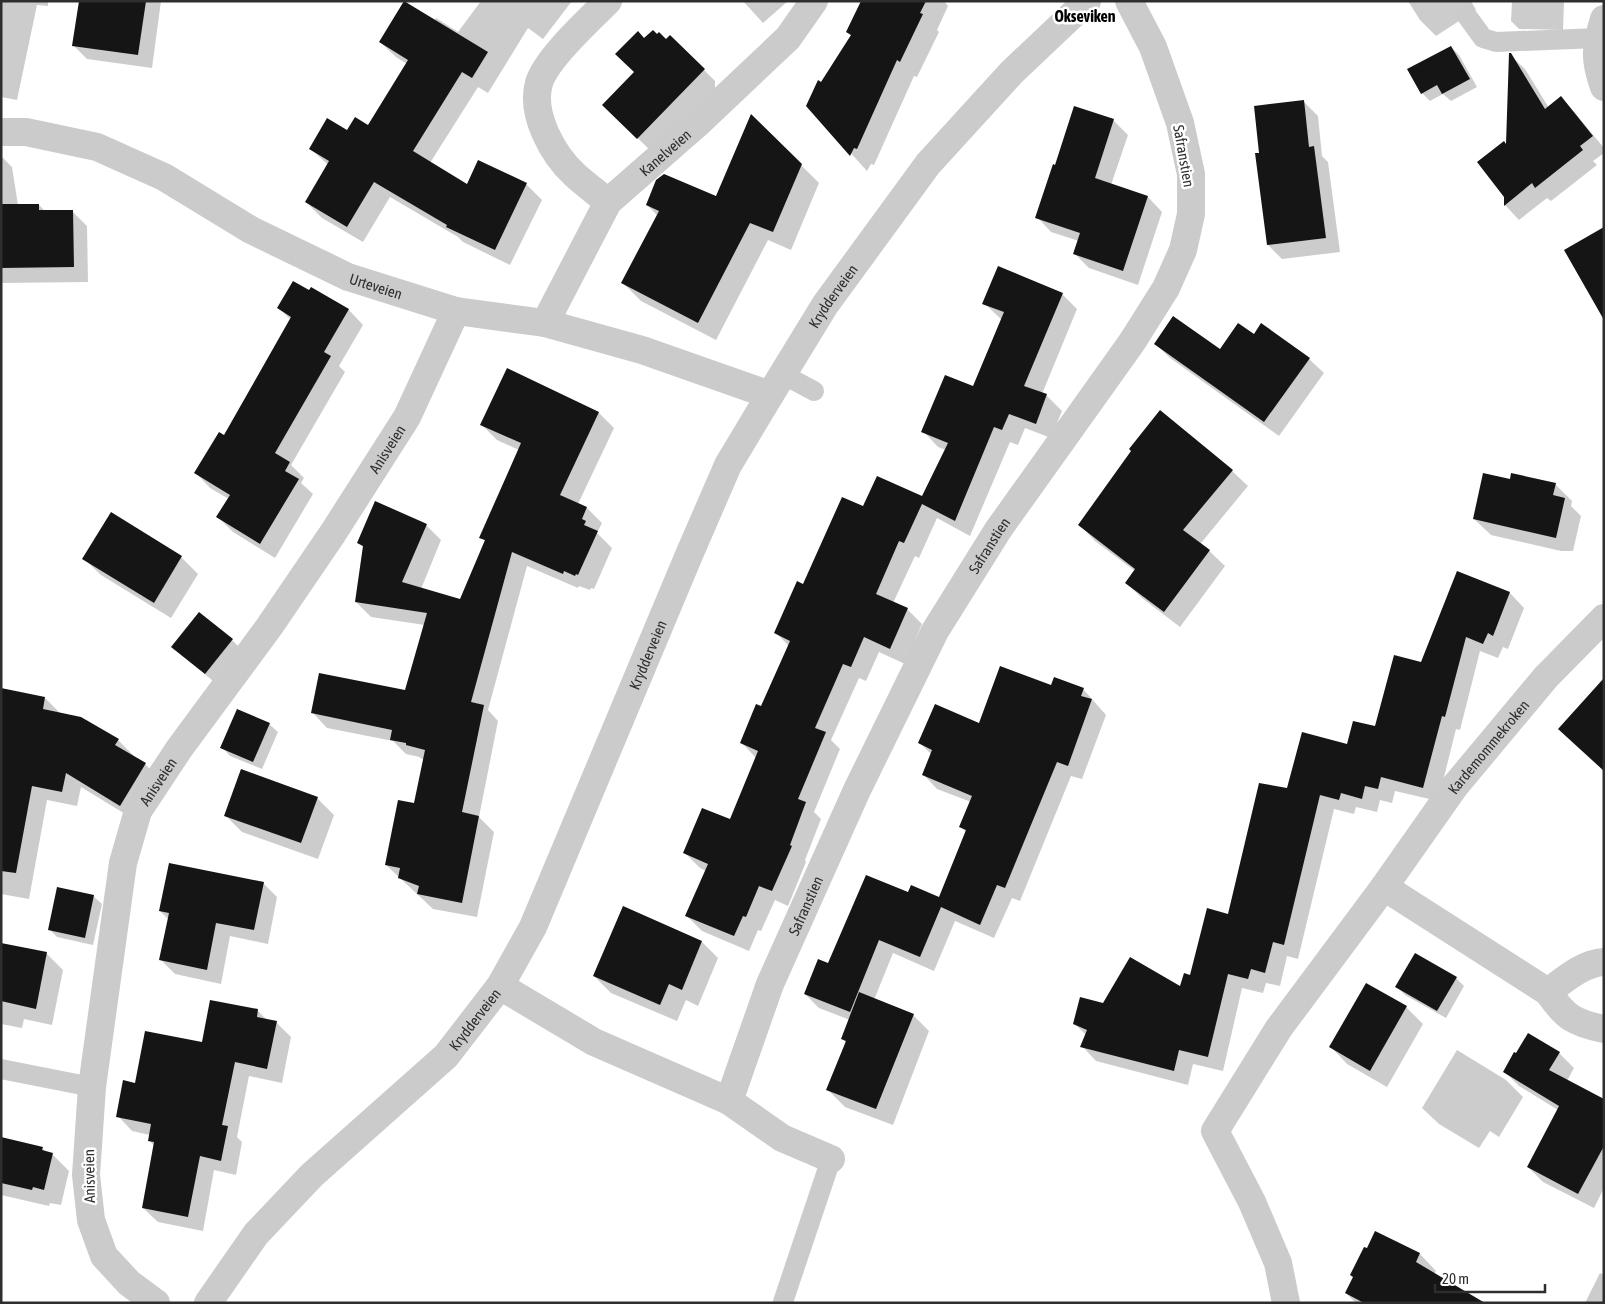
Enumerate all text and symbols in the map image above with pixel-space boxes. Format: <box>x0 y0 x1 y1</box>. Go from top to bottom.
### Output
district label: Okseviken <box>1054 7 1116 25</box>
street label: Safranstien <box>1170 124 1198 188</box>
street label: Kanelveien <box>636 125 694 179</box>
street label: Krydderveien <box>805 261 861 331</box>
street label: Urteveien <box>348 270 404 302</box>
street label: Anisveien <box>365 422 408 476</box>
street label: Safranstien <box>965 514 1013 576</box>
street label: Krydderveien <box>625 617 669 692</box>
street label: Kardemommekroken <box>1444 696 1532 797</box>
street label: Anisveien <box>136 754 180 808</box>
street label: Safranstien <box>785 873 826 938</box>
street label: Krydderveien <box>445 985 504 1054</box>
street label: Anisveien <box>80 1149 98 1203</box>
scale bar <box>1435 1262 1545 1294</box>
text: 20 m <box>1442 1270 1469 1287</box>

